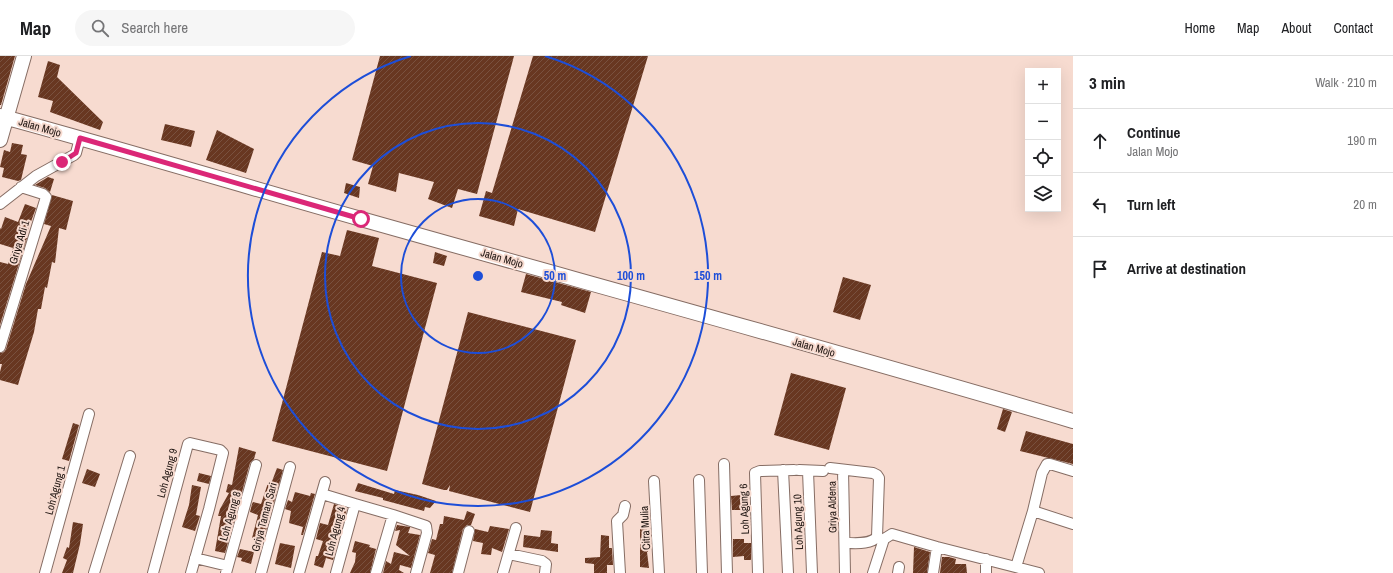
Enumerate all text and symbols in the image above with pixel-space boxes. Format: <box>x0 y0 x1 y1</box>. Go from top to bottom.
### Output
search box <box>75 10 355 46</box>
text: Map <box>20 15 51 41</box>
icon: search <box>89 17 111 39</box>
text: Search here <box>121 17 188 38</box>
text: Home <box>1184 19 1215 37</box>
text: Map <box>1237 19 1259 37</box>
text: About <box>1281 19 1311 37</box>
text: Contact <box>1333 19 1373 37</box>
map controls <box>1025 68 1061 212</box>
button: + <box>1025 68 1061 104</box>
text: 3 min <box>1089 71 1125 94</box>
text: Walk · 210 m <box>1315 74 1377 91</box>
button: − <box>1025 104 1061 140</box>
street label: Jalan Mojo <box>17 114 63 140</box>
text: Continue <box>1127 122 1180 143</box>
icon: ahead <box>1089 130 1111 152</box>
text: 190 m <box>1347 132 1377 149</box>
button: locate <box>1025 140 1061 176</box>
text: Jalan Mojo <box>1127 143 1179 160</box>
route end <box>53 153 71 171</box>
button: layers <box>1025 176 1061 212</box>
icon: left <box>1089 194 1111 216</box>
text: Turn left <box>1127 194 1175 215</box>
text: 20 m <box>1353 196 1377 213</box>
route start <box>352 210 370 228</box>
street label: Griya Adi 1 <box>6 218 32 266</box>
street label: Jalan Mojo <box>479 245 525 271</box>
icon: arrive <box>1089 258 1111 280</box>
text: Arrive at destination <box>1127 258 1246 279</box>
text: 50 m <box>544 268 566 284</box>
text: 100 m <box>617 268 645 284</box>
text: 150 m <box>694 268 722 284</box>
centre of rings <box>471 269 485 283</box>
street label: Jalan Mojo <box>791 334 837 360</box>
street label: Loh Agung 9 <box>154 447 180 499</box>
street label: Loh Agung 1 <box>42 464 68 516</box>
street label: Griya Taman Sari <box>248 481 280 553</box>
street label: Griya Aldena <box>825 481 839 533</box>
street label: Loh Agung 6 <box>736 483 752 535</box>
street label: Loh Agung 8 <box>216 490 244 542</box>
street label: Loh Agung 10 <box>790 494 806 550</box>
street label: Loh Agung 4 <box>322 505 348 557</box>
street label: Citra Mulia <box>637 506 653 550</box>

